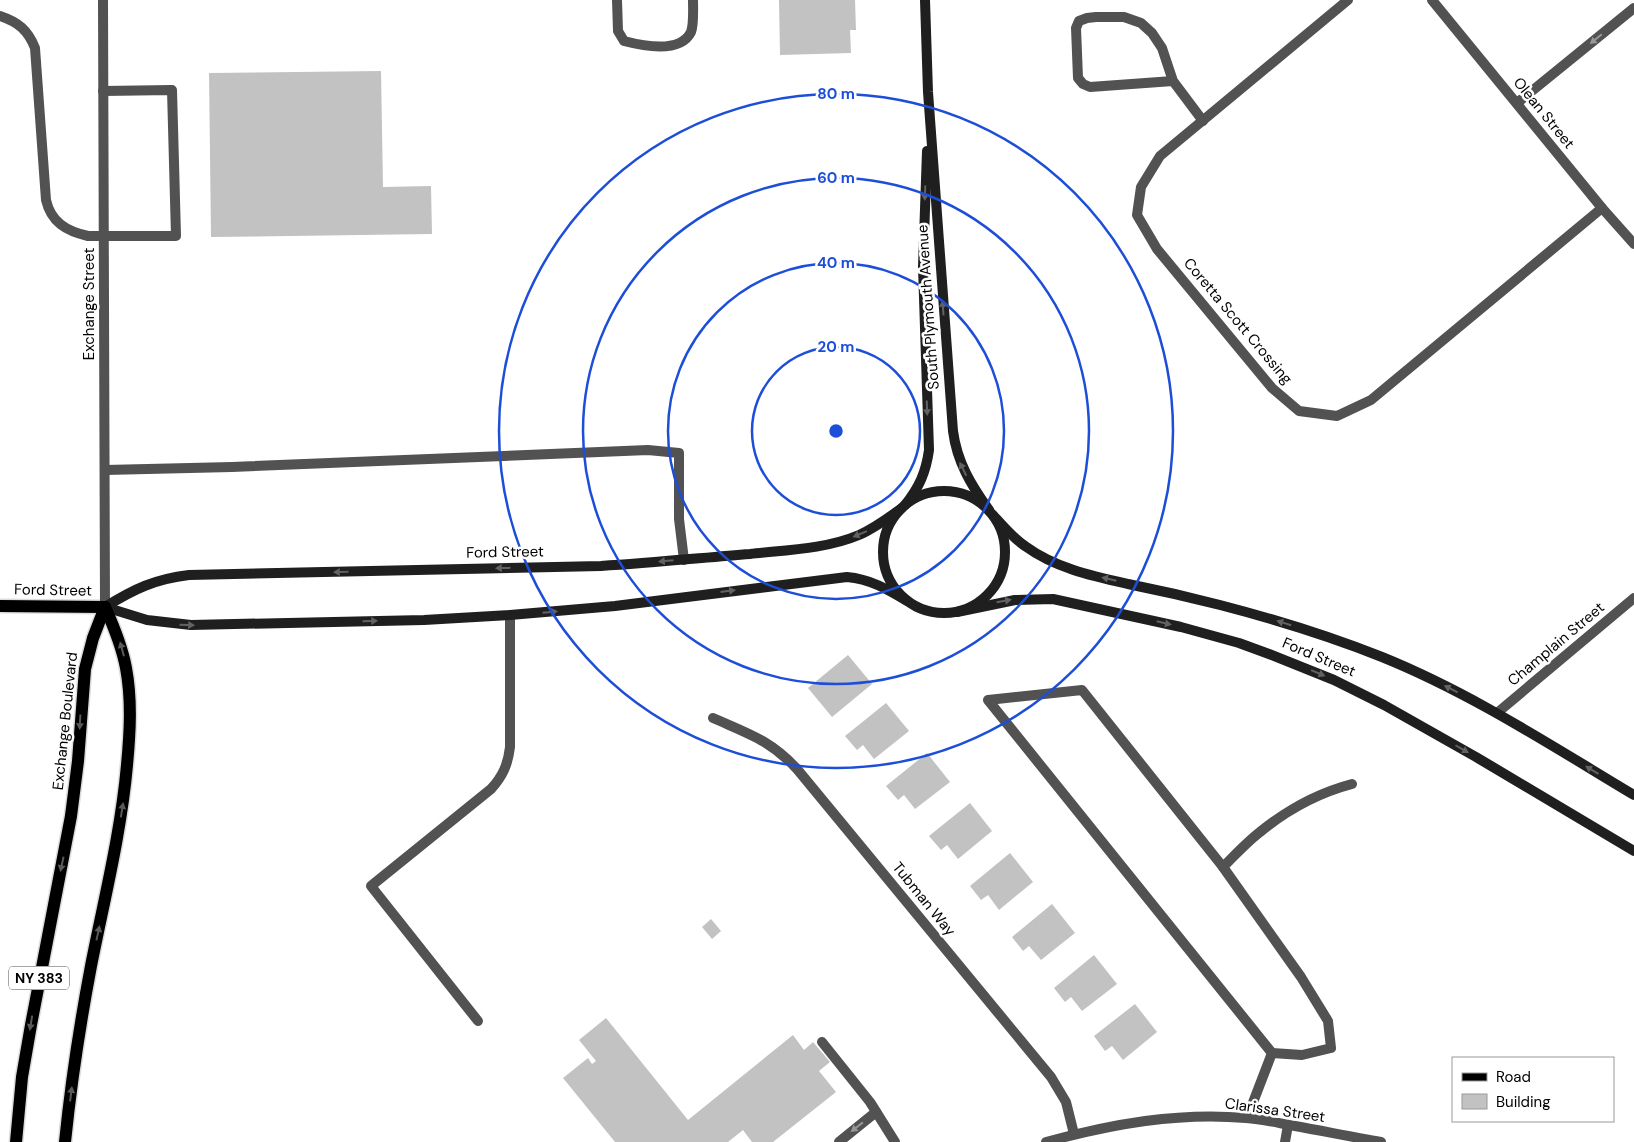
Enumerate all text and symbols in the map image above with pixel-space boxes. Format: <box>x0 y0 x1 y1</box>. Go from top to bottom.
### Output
one-way arrow <box>1590 33 1603 44</box>
street label: Olean Street <box>1509 73 1579 153</box>
text: 80 m <box>817 84 855 104</box>
text: 60 m <box>817 168 855 188</box>
one-way arrow <box>921 186 929 202</box>
street label: South Plymouth Avenue <box>912 224 944 390</box>
street label: Exchange Street <box>79 248 99 360</box>
text: 40 m <box>817 253 855 273</box>
street label: Coretta Scott Crossing <box>1179 254 1297 388</box>
one-way arrow <box>939 300 947 316</box>
text: 20 m <box>818 337 854 357</box>
one-way arrow <box>924 401 932 417</box>
centre of rings <box>827 422 845 440</box>
one-way arrow <box>959 461 967 476</box>
one-way arrow <box>853 530 867 538</box>
street label: Ford Street <box>466 541 544 563</box>
one-way arrow <box>657 558 673 566</box>
one-way arrow <box>495 564 511 572</box>
one-way arrow <box>332 568 348 576</box>
one-way arrow <box>1101 575 1117 583</box>
street label: Ford Street <box>14 579 92 601</box>
one-way arrow <box>721 587 737 595</box>
one-way arrow <box>997 597 1013 605</box>
street label: Champlain Street <box>1503 598 1609 690</box>
one-way arrow <box>542 608 558 616</box>
one-way arrow <box>362 617 378 625</box>
one-way arrow <box>1156 619 1171 627</box>
one-way arrow <box>1276 619 1291 627</box>
one-way arrow <box>179 621 195 629</box>
street label: Ford Street <box>1279 633 1359 681</box>
one-way arrow <box>117 641 125 656</box>
street label: Exchange Boulevard <box>48 651 82 791</box>
one-way arrow <box>1311 669 1326 677</box>
one-way arrow <box>1444 685 1458 693</box>
one-way arrow <box>76 714 84 730</box>
one-way arrow <box>1455 744 1468 753</box>
one-way arrow <box>1586 765 1599 774</box>
one-way arrow <box>118 802 126 818</box>
one-way arrow <box>58 856 66 871</box>
street label: Tubman Way <box>888 858 960 941</box>
one-way arrow <box>94 926 102 941</box>
road number: NY 383 <box>9 966 69 990</box>
one-way arrow <box>27 1016 35 1032</box>
legend <box>1452 1057 1614 1122</box>
text: Road <box>1496 1067 1531 1087</box>
one-way arrow <box>67 1085 75 1101</box>
text: Building <box>1496 1092 1551 1112</box>
street label: Clarissa Street <box>1224 1093 1327 1127</box>
one-way arrow <box>851 1121 864 1132</box>

